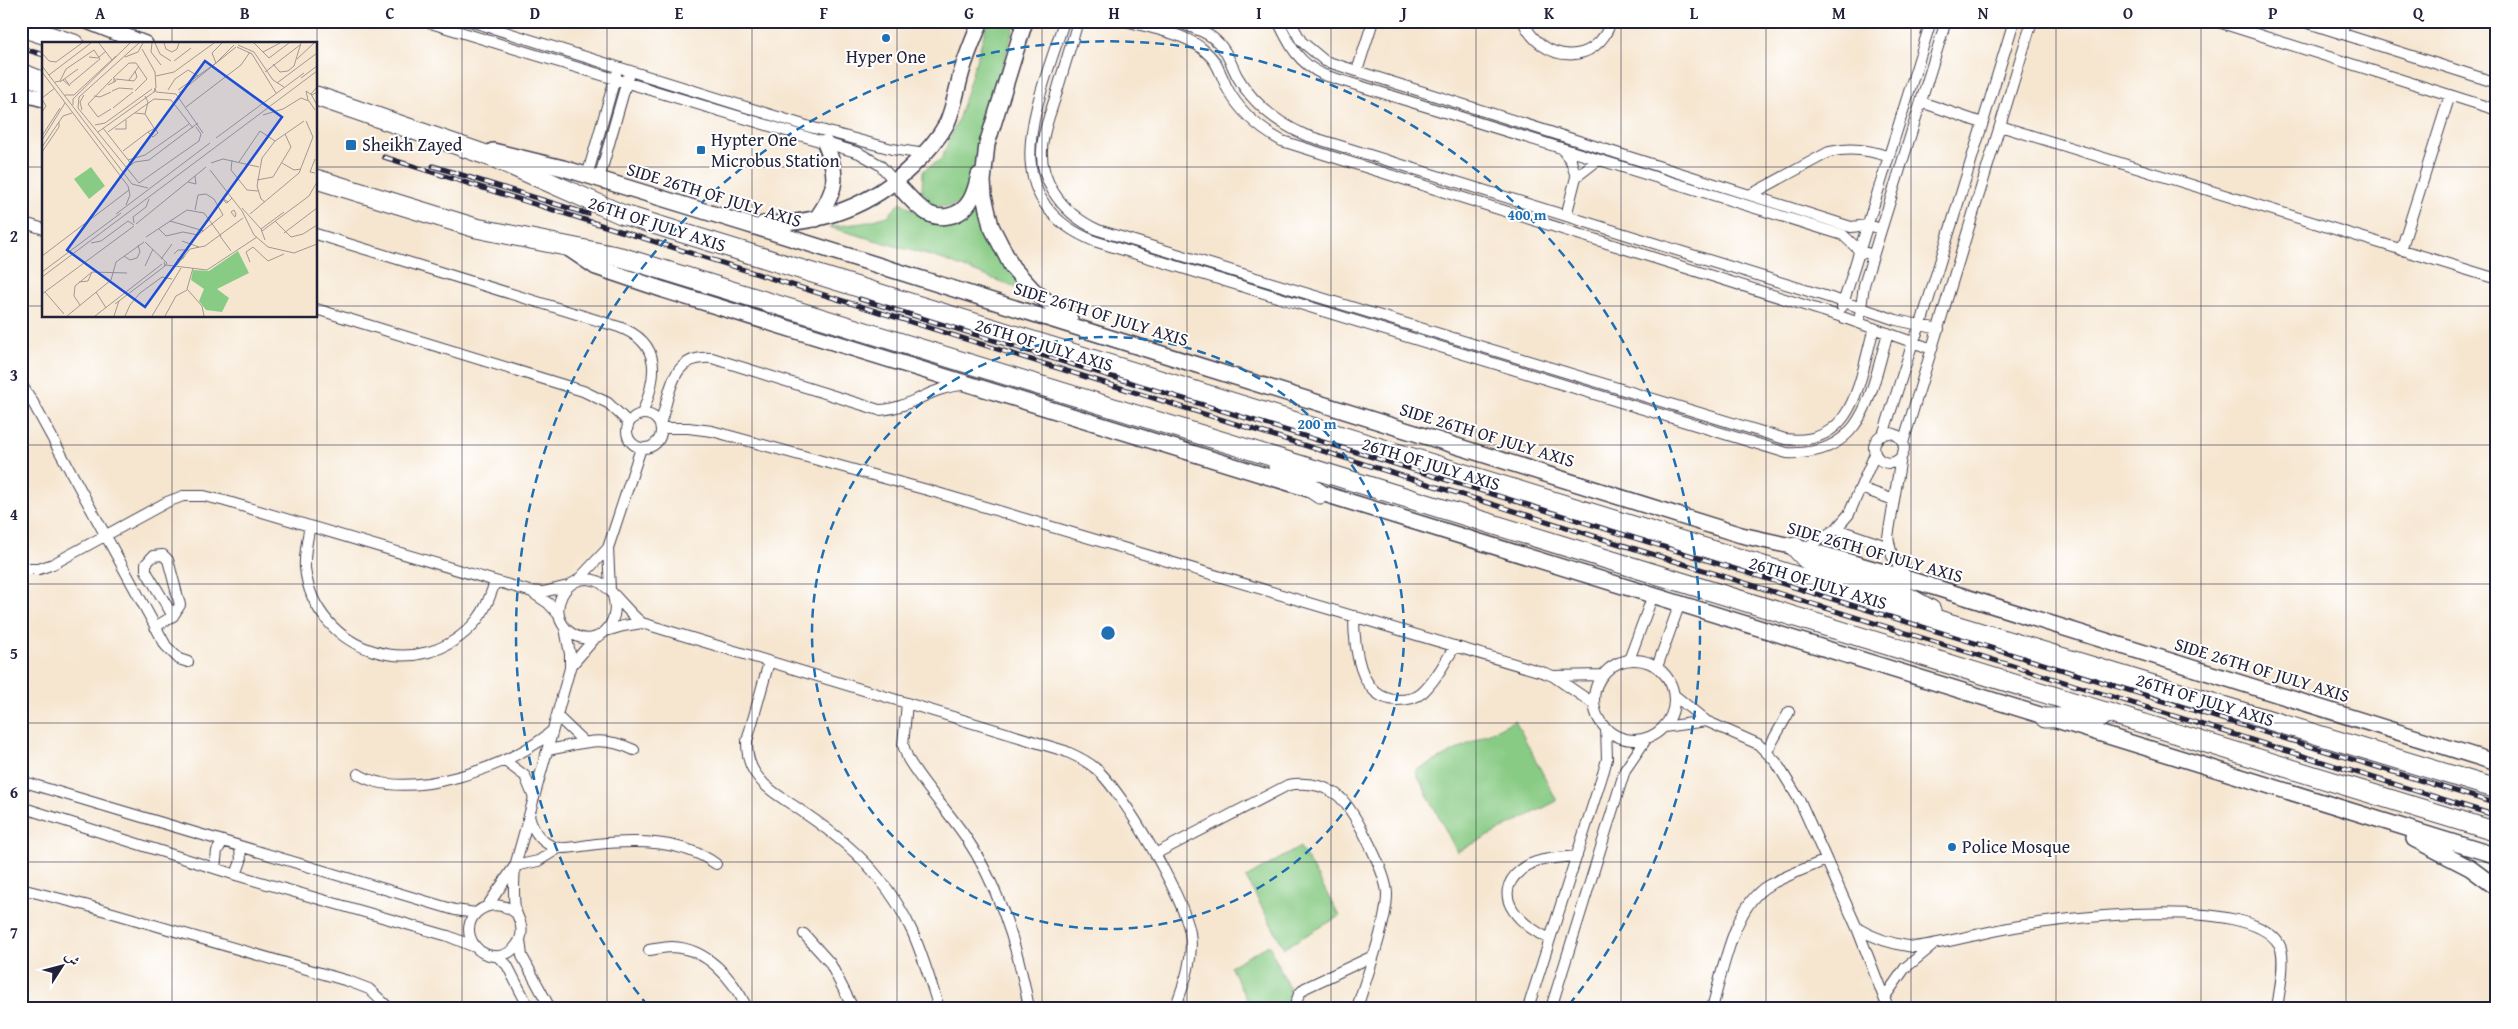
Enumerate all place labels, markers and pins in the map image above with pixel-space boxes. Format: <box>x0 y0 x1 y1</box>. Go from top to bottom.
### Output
marker: Hyper One <box>880 32 892 44</box>
place label: Hyper One <box>846 43 926 70</box>
place label: Hypter One Microbus Station <box>711 126 840 174</box>
place label: Sheikh Zayed <box>362 131 463 158</box>
marker: Sheikh Zayed <box>344 138 358 152</box>
marker: Hypter One Microbus Station <box>695 144 707 156</box>
centre of rings <box>1099 624 1117 642</box>
place label: Police Mosque <box>1962 833 2070 860</box>
marker: Police Mosque <box>1946 841 1958 853</box>

